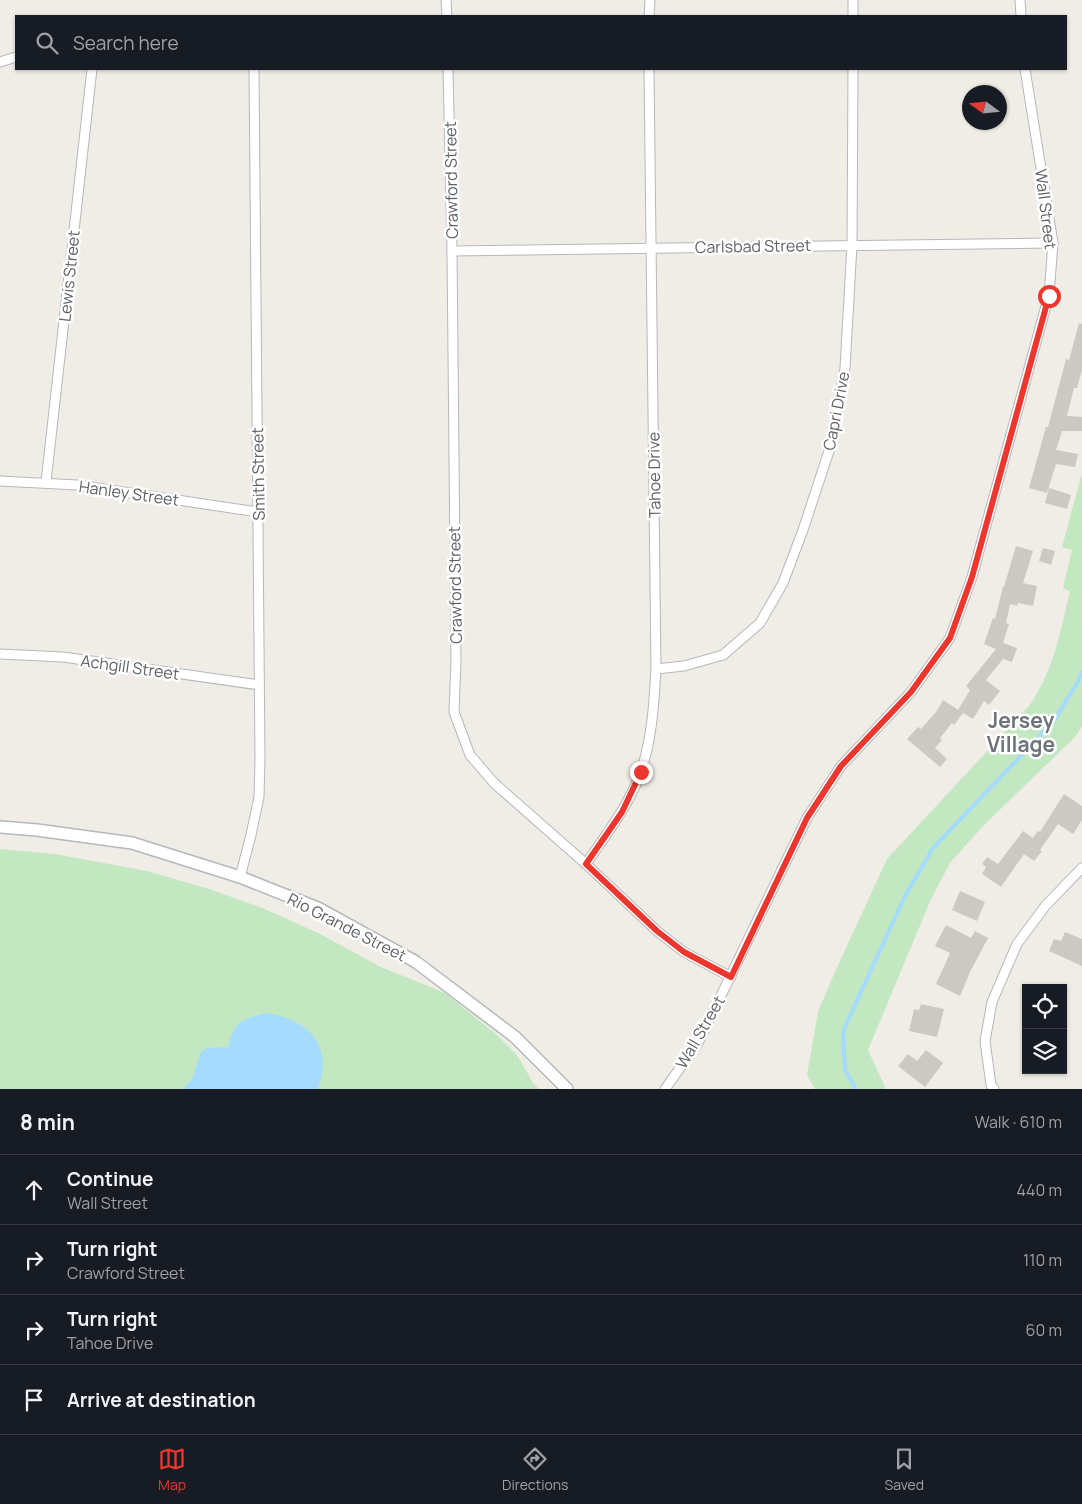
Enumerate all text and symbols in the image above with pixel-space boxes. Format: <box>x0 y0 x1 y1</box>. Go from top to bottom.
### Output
search box <box>15 15 1067 70</box>
icon: search <box>33 29 61 57</box>
text: Search here <box>73 30 179 56</box>
north arrow <box>962 85 1007 130</box>
street label: Crawford Street <box>439 121 463 239</box>
street label: Wall Street <box>1030 168 1062 250</box>
street label: Lewis Street <box>53 229 85 323</box>
street label: Carlsbad Street <box>695 234 811 258</box>
route start <box>1038 285 1061 308</box>
street label: Capri Drive <box>818 370 854 452</box>
street label: Smith Street <box>246 427 270 521</box>
street label: Tahoe Drive <box>642 432 666 518</box>
street label: Hanley Street <box>78 475 180 511</box>
street label: Crawford Street <box>443 526 467 644</box>
street label: Achgill Street <box>79 649 181 685</box>
district label: Jersey Village <box>987 706 1055 758</box>
route end <box>630 761 653 784</box>
street label: Rio Grande Street <box>284 888 410 966</box>
map controls <box>1022 984 1067 1074</box>
button: locate <box>1022 984 1067 1029</box>
street label: Wall Street <box>670 992 730 1072</box>
button: layers <box>1022 1029 1067 1074</box>
text: 8 min <box>20 1108 75 1136</box>
text: Walk · 610 m <box>975 1111 1062 1133</box>
text: Continue <box>67 1166 153 1192</box>
icon: ahead <box>20 1176 48 1204</box>
text: 440 m <box>1016 1179 1062 1201</box>
text: Wall Street <box>67 1192 148 1214</box>
text: Turn right <box>67 1236 157 1262</box>
icon: right <box>20 1246 48 1274</box>
text: 110 m <box>1023 1249 1062 1271</box>
text: Crawford Street <box>67 1262 185 1284</box>
text: Turn right <box>67 1306 157 1332</box>
icon: right <box>20 1316 48 1344</box>
text: 60 m <box>1026 1319 1062 1341</box>
text: Tahoe Drive <box>67 1332 153 1354</box>
icon: arrive <box>20 1386 48 1414</box>
text: Arrive at destination <box>67 1387 256 1413</box>
tab: Map <box>158 1445 186 1494</box>
tab: Directions <box>502 1445 568 1494</box>
tab: Saved <box>885 1445 924 1494</box>

